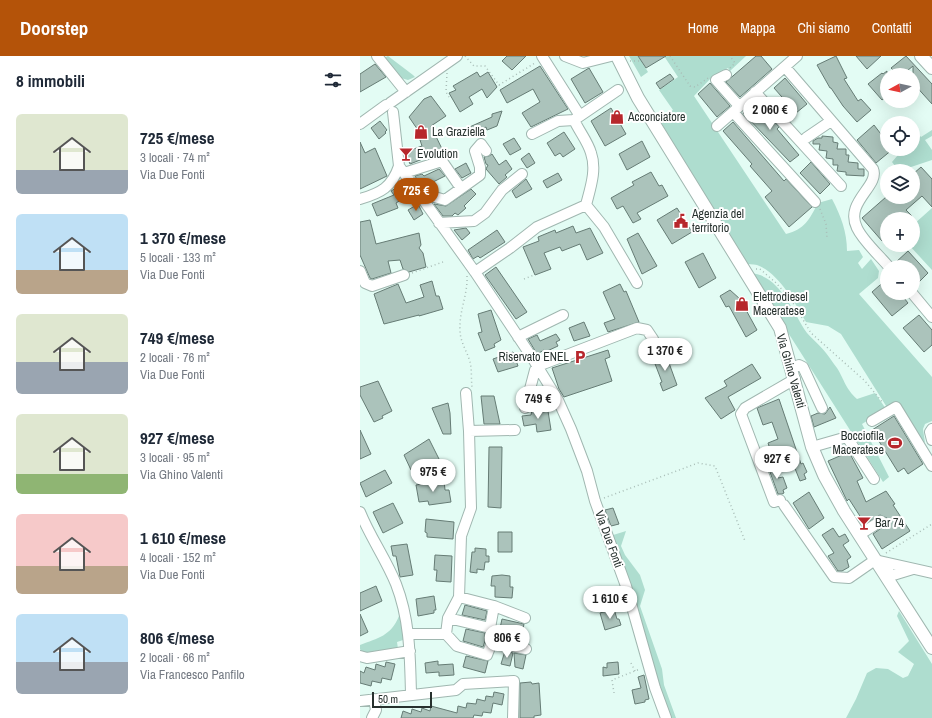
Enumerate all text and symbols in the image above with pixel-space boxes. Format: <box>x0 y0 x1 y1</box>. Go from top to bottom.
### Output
text: Doorstep <box>20 15 88 41</box>
text: Home <box>688 19 718 37</box>
text: Mappa <box>740 19 775 37</box>
text: Chi siamo <box>797 19 850 37</box>
text: Contatti <box>872 19 912 37</box>
north arrow <box>880 68 920 108</box>
map controls <box>880 68 920 300</box>
text: 8 immobili <box>16 69 85 92</box>
icon: filters <box>322 69 344 91</box>
pin: 2 060 € <box>733 97 807 131</box>
text: 2 060 € <box>752 101 788 118</box>
shop icon: Acconciatore <box>609 109 625 125</box>
place label: Acconciatore <box>627 109 685 125</box>
button: locate <box>880 116 920 156</box>
shop icon: La Graziella <box>413 124 429 140</box>
place label: La Graziella <box>432 124 486 140</box>
text: 725 €/mese <box>140 126 214 149</box>
icon: home <box>48 130 96 178</box>
bar icon: Evolution <box>398 146 414 162</box>
place label: Evolution <box>417 146 458 162</box>
text: 3 locali · 74 m² <box>140 149 210 166</box>
button: layers <box>880 164 920 204</box>
text: Via Due Fonti <box>140 166 205 183</box>
pin: 725 € <box>388 178 444 212</box>
text: 725 € <box>403 182 429 199</box>
place label: Agenzia del territorio <box>691 206 744 236</box>
button: + <box>880 212 920 252</box>
public building icon: Agenzia del territorio <box>673 213 689 229</box>
text: 1 370 €/mese <box>140 226 226 249</box>
icon: home <box>48 230 96 278</box>
text: 5 locali · 133 m² <box>140 249 216 266</box>
button: − <box>880 260 920 300</box>
text: Via Due Fonti <box>140 266 205 283</box>
place label: Elettrodiesel Maceratese <box>753 289 808 319</box>
shop icon: Elettrodiesel Maceratese <box>734 296 750 312</box>
text: 749 €/mese <box>140 326 214 349</box>
icon: home <box>48 330 96 378</box>
street label: Via Ghino Valenti <box>773 332 809 410</box>
pin: 1 370 € <box>628 338 702 372</box>
text: 1 370 € <box>647 342 683 359</box>
text: 2 locali · 76 m² <box>140 349 210 366</box>
place label: Riservato ENEL <box>498 349 570 365</box>
parking icon: Riservato ENEL <box>572 349 588 365</box>
text: Via Due Fonti <box>140 366 205 383</box>
pin: 749 € <box>510 386 566 420</box>
text: 749 € <box>525 390 551 407</box>
text: 927 €/mese <box>140 426 214 449</box>
place label: Bocciofila Maceratese <box>833 428 885 458</box>
icon: home <box>48 430 96 478</box>
sports icon: Bocciofila Maceratese <box>887 435 903 451</box>
pin: 927 € <box>749 446 805 480</box>
text: 3 locali · 95 m² <box>140 449 210 466</box>
text: 927 € <box>764 450 790 467</box>
pin: 975 € <box>405 459 461 493</box>
text: 975 € <box>420 463 446 480</box>
text: Via Ghino Valenti <box>140 466 223 483</box>
street label: Via Due Fonti <box>591 508 627 570</box>
bar icon: Bar 74 <box>856 515 872 531</box>
place label: Bar 74 <box>875 515 905 531</box>
text: 1 610 €/mese <box>140 526 226 549</box>
icon: home <box>48 530 96 578</box>
text: 4 locali · 152 m² <box>140 549 216 566</box>
text: Via Due Fonti <box>140 566 205 583</box>
pin: 1 610 € <box>573 586 647 620</box>
text: 1 610 € <box>592 590 628 607</box>
pin: 806 € <box>479 625 535 659</box>
text: 806 €/mese <box>140 626 214 649</box>
text: 806 € <box>494 629 520 646</box>
icon: home <box>48 630 96 678</box>
text: 2 locali · 66 m² <box>140 649 210 666</box>
text: Via Francesco Panfilo <box>140 666 245 683</box>
scale bar <box>372 690 432 709</box>
text: 50 m <box>378 692 398 706</box>

